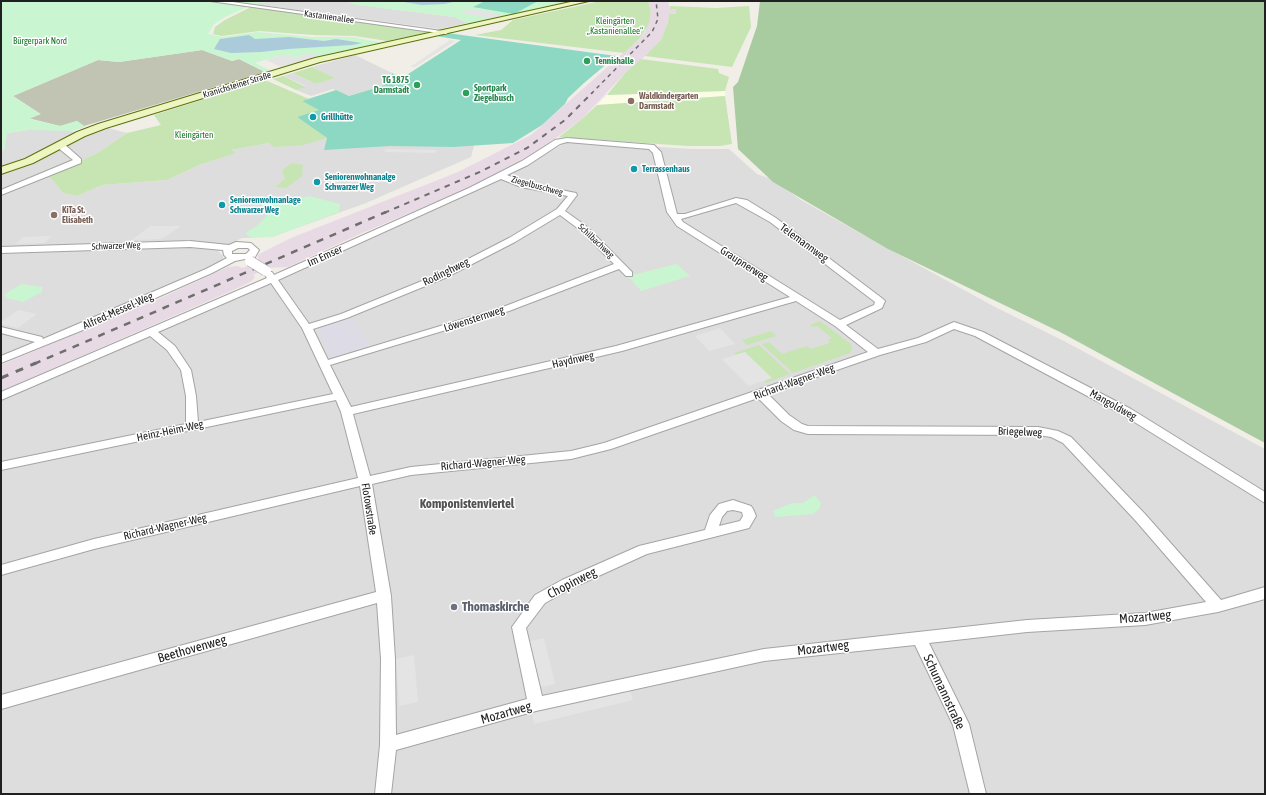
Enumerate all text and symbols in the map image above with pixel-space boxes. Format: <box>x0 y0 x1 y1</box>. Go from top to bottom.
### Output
street label: Kastanienallee <box>303 8 355 26</box>
park label: Kleingärten „Kastanienallee“ <box>587 16 643 37</box>
park label: Bürgerpark Nord <box>13 36 67 46</box>
marker: Tennishalle <box>582 56 592 66</box>
place label: Tennishalle <box>595 56 634 66</box>
street label: Kranichsteiner Straße <box>202 69 272 101</box>
place label: TG 1875 Darmstadt <box>374 75 409 96</box>
marker: TG 1875 Darmstadt <box>412 80 422 90</box>
place label: Sportpark Ziegelbusch <box>474 83 514 104</box>
marker: Sportpark Ziegelbusch <box>461 88 471 98</box>
place label: Waldkindergarten Darmstadt <box>639 91 698 112</box>
marker: Waldkindergarten Darmstadt <box>626 96 636 106</box>
marker: Grillhütte <box>308 112 318 122</box>
place label: Grillhütte <box>321 112 353 122</box>
park label: Kleingärten <box>175 130 213 140</box>
marker: Terrassenhaus <box>629 164 639 174</box>
place label: Terrassenhaus <box>642 164 690 174</box>
place label: Seniorenwohnanalge Schwarzer Weg <box>325 172 396 193</box>
street label: Ziegelbuschweg <box>510 174 564 198</box>
marker: Seniorenwohnanalge Schwarzer Weg <box>312 177 322 187</box>
place label: Seniorenwohnanlage Schwarzer Weg <box>230 195 301 216</box>
marker: Seniorenwohnanlage Schwarzer Weg <box>217 200 227 210</box>
place label: KiTa St. Elisabeth <box>62 205 93 226</box>
marker: KiTa St. Elisabeth <box>49 210 59 220</box>
street label: Telemannweg <box>777 221 831 265</box>
street label: Schilbachweg <box>576 222 616 260</box>
street label: Schwarzer Weg <box>91 240 141 252</box>
street label: Im Emser <box>305 242 345 270</box>
street label: Graupnerweg <box>718 244 770 284</box>
street label: Rodinghweg <box>421 255 471 289</box>
street label: Alfred-Messel-Weg <box>81 290 155 332</box>
street label: Löwensternweg <box>442 303 506 335</box>
street label: Haydnweg <box>551 349 595 371</box>
street label: Richard-Wagner-Weg <box>752 361 836 403</box>
street label: Mangoldweg <box>1087 387 1139 423</box>
street label: Heinz-Heim-Weg <box>135 417 205 445</box>
street label: Briegelweg <box>998 425 1042 439</box>
street label: Richard-Wagner-Weg <box>440 453 526 473</box>
street label: Flotowstraße <box>358 482 380 536</box>
district label: Komponistenviertel <box>420 496 514 512</box>
street label: Richard-Wagner-Weg <box>122 511 208 543</box>
street label: Chopinweg <box>545 564 599 602</box>
place label: Thomaskirche <box>462 599 529 615</box>
marker: Thomaskirche <box>449 602 459 612</box>
street label: Mozartweg <box>1118 607 1172 627</box>
street label: Beethovenweg <box>156 632 228 666</box>
street label: Mozartweg <box>796 637 850 659</box>
street label: Schumannstraße <box>920 652 968 732</box>
street label: Mozartweg <box>479 698 533 728</box>

